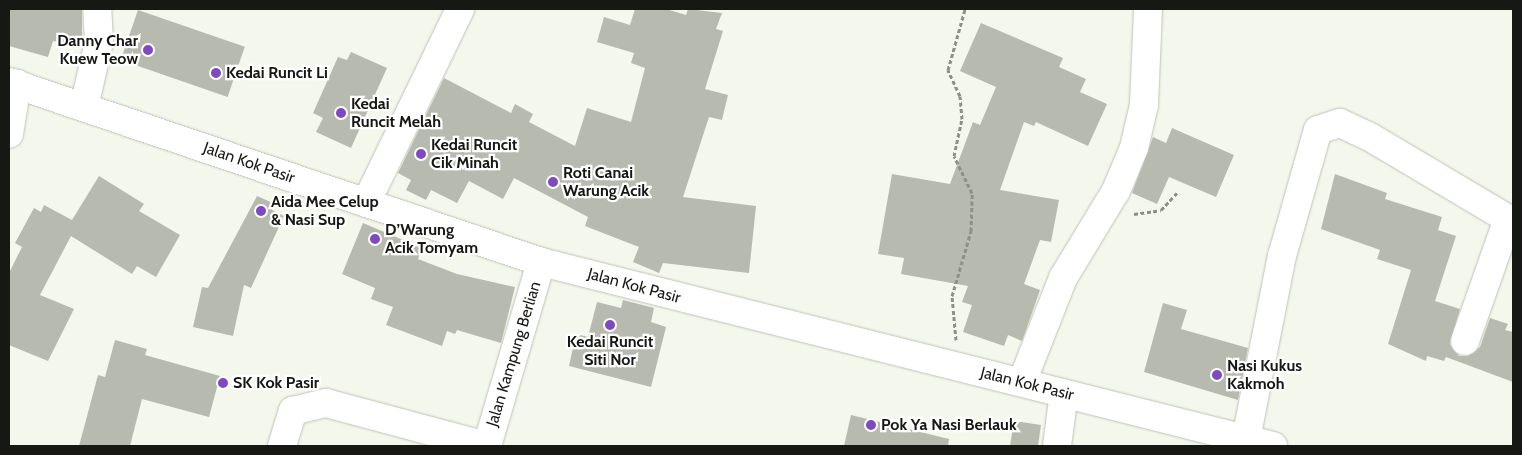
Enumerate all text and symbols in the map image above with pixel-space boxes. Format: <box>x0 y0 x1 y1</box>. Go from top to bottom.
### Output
place label: Danny Char Kuew Teow <box>57 31 138 69</box>
marker: Danny Char Kuew Teow <box>142 44 154 56</box>
place label: Kedai Runcit Li <box>226 63 328 83</box>
marker: Kedai Runcit Li <box>210 67 222 79</box>
place label: Kedai Runcit Melah <box>351 94 441 132</box>
marker: Kedai Runcit Melah <box>335 107 347 119</box>
place label: Kedai Runcit Cik Minah <box>431 135 517 173</box>
street label: Jalan Kok Pasir <box>201 138 297 188</box>
marker: Kedai Runcit Cik Minah <box>415 148 427 160</box>
place label: Roti Canai Warung Acik <box>563 163 649 201</box>
marker: Roti Canai Warung Acik <box>547 176 559 188</box>
place label: Aida Mee Celup & Nasi Sup <box>271 192 379 230</box>
marker: Aida Mee Celup & Nasi Sup <box>255 205 267 217</box>
place label: D’Warung Acik Tomyam <box>385 220 478 258</box>
marker: D’Warung Acik Tomyam <box>369 233 381 245</box>
street label: Jalan Kok Pasir <box>585 264 683 308</box>
street label: Jalan Kampung Berlian <box>483 279 545 429</box>
marker: Kedai Runcit Siti Nor <box>604 319 616 331</box>
place label: Kedai Runcit Siti Nor <box>567 332 653 370</box>
place label: Nasi Kukus Kakmoh <box>1227 356 1302 394</box>
street label: Jalan Kok Pasir <box>978 363 1076 405</box>
marker: Nasi Kukus Kakmoh <box>1211 369 1223 381</box>
place label: SK Kok Pasir <box>233 373 319 393</box>
marker: SK Kok Pasir <box>217 377 229 389</box>
place label: Pok Ya Nasi Berlauk <box>881 415 1017 435</box>
marker: Pok Ya Nasi Berlauk <box>865 419 877 431</box>

